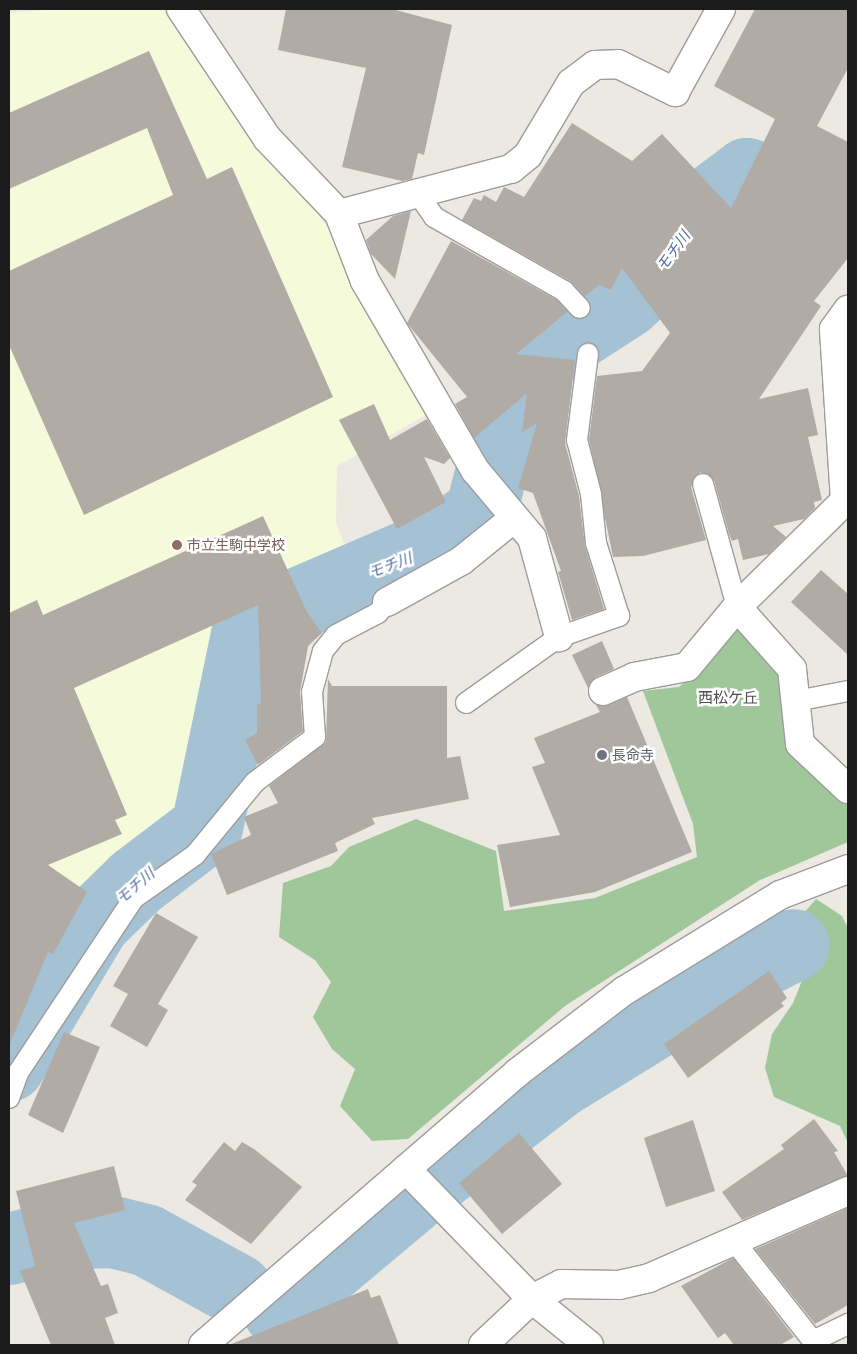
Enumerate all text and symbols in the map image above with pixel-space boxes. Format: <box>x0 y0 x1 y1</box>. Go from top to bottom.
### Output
water label: モチ川 <box>652 228 694 274</box>
place label: 市立生駒中学校 <box>187 537 285 553</box>
marker: 市立生駒中学校 <box>171 539 183 551</box>
water label: モチ川 <box>366 549 414 581</box>
district label: 西松ケ丘 <box>698 689 758 707</box>
place label: 長命寺 <box>612 747 654 763</box>
marker: 長命寺 <box>596 749 608 761</box>
water label: モチ川 <box>112 864 158 908</box>

